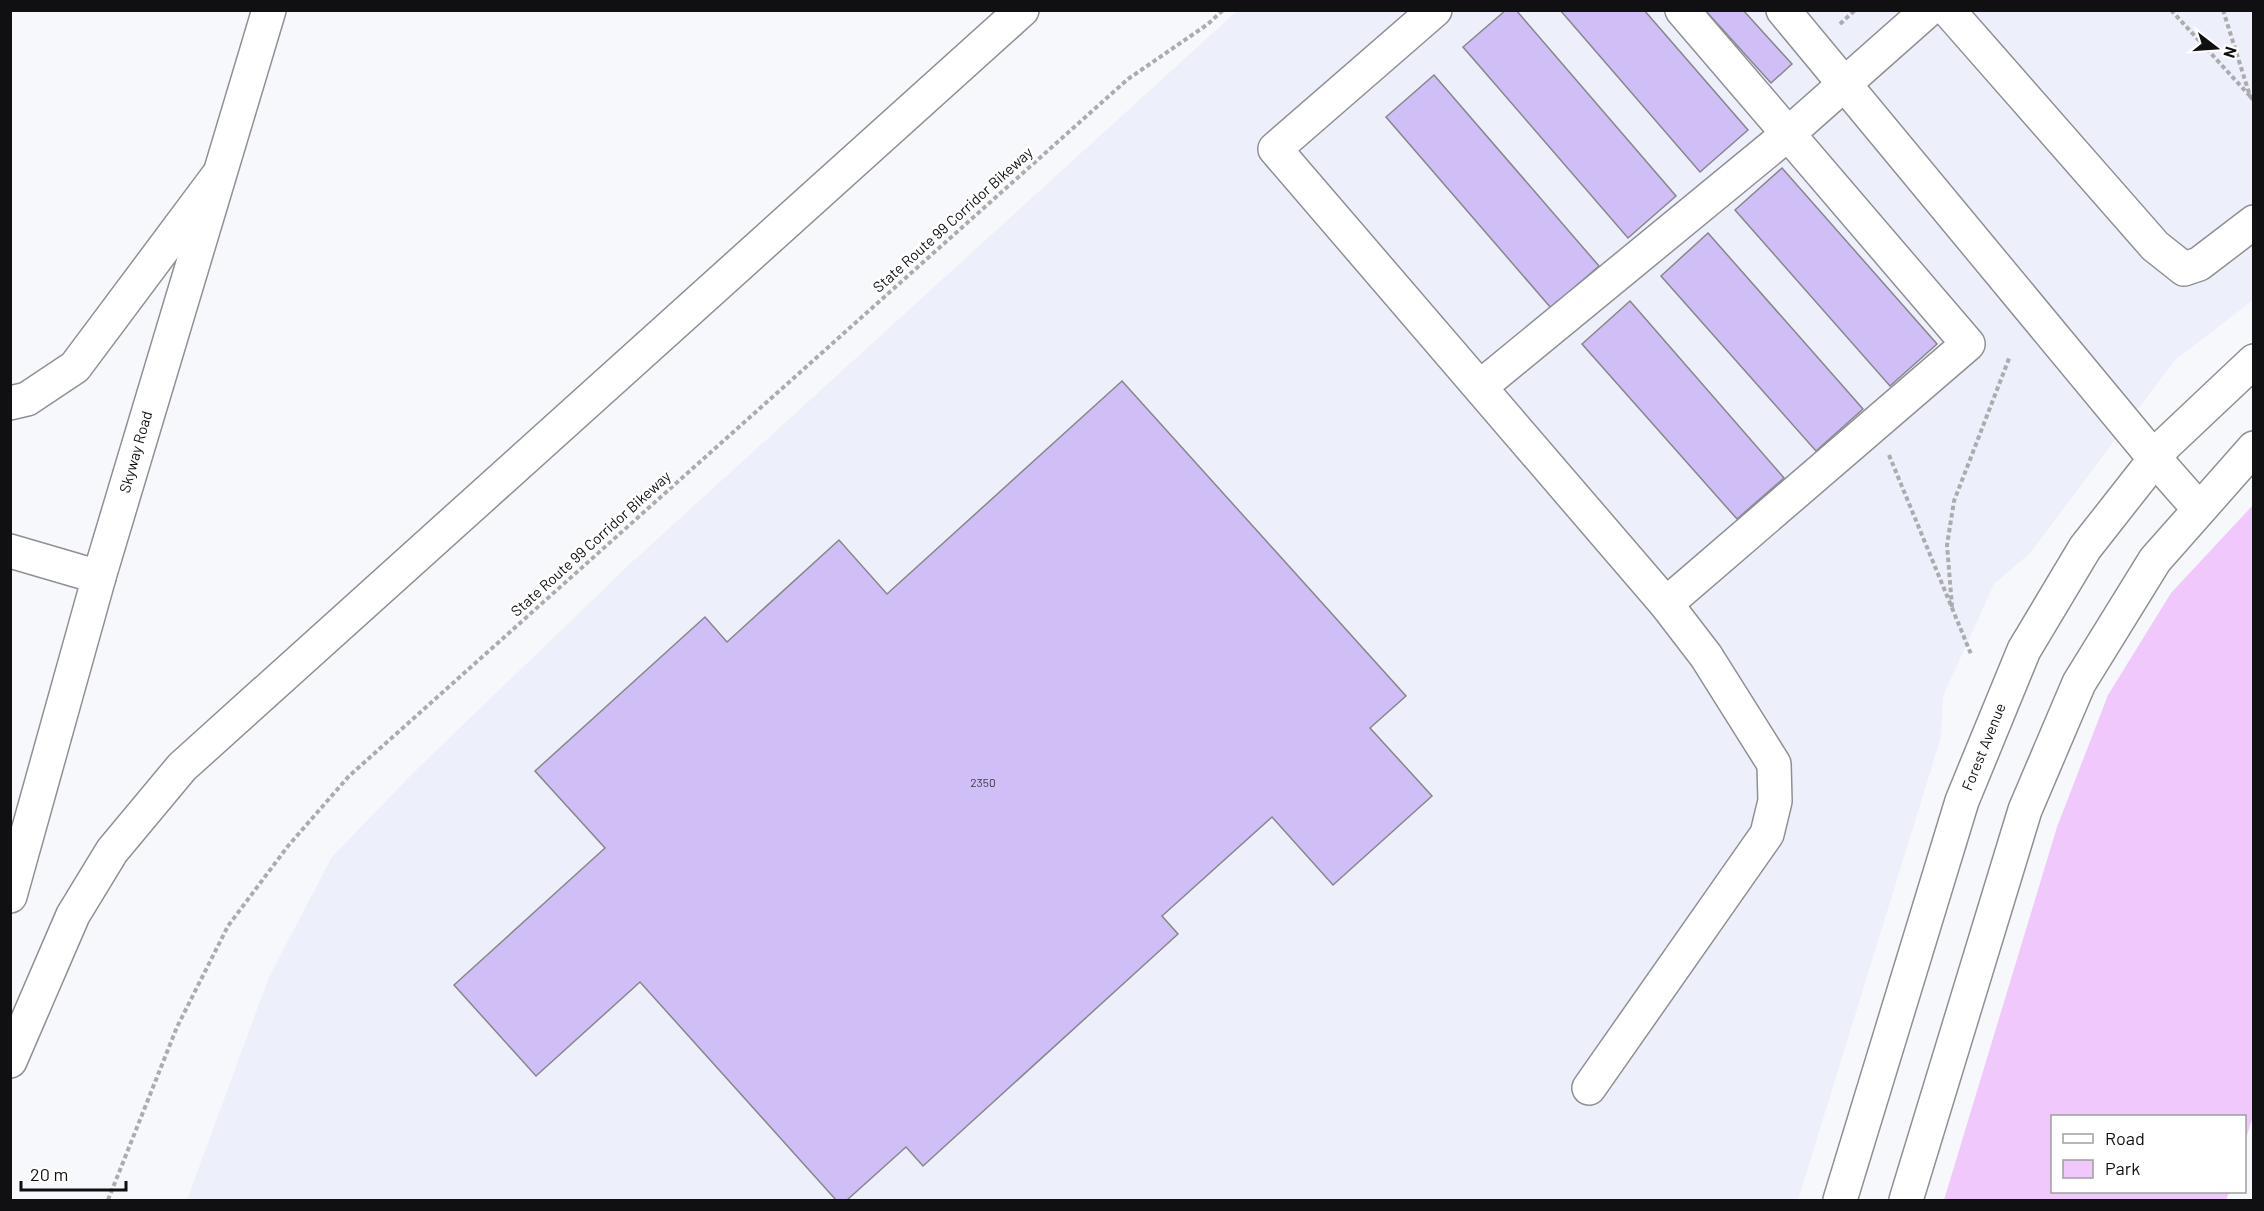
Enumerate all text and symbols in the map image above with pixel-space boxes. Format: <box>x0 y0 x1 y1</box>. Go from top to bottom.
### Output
north arrow <box>2186 18 2246 78</box>
text: N <box>2220 45 2241 60</box>
street label: State Route 99 Corridor Bikeway <box>869 143 1036 296</box>
street label: Skyway Road <box>115 409 155 495</box>
street label: State Route 99 Corridor Bikeway <box>507 467 674 620</box>
street label: Forest Avenue <box>1957 700 2009 793</box>
house number: 2350 <box>970 775 996 789</box>
legend <box>2051 1115 2246 1193</box>
text: Road <box>2105 1127 2145 1149</box>
scale bar <box>21 1154 126 1192</box>
text: Park <box>2105 1157 2140 1179</box>
text: 20 m <box>30 1163 68 1185</box>

